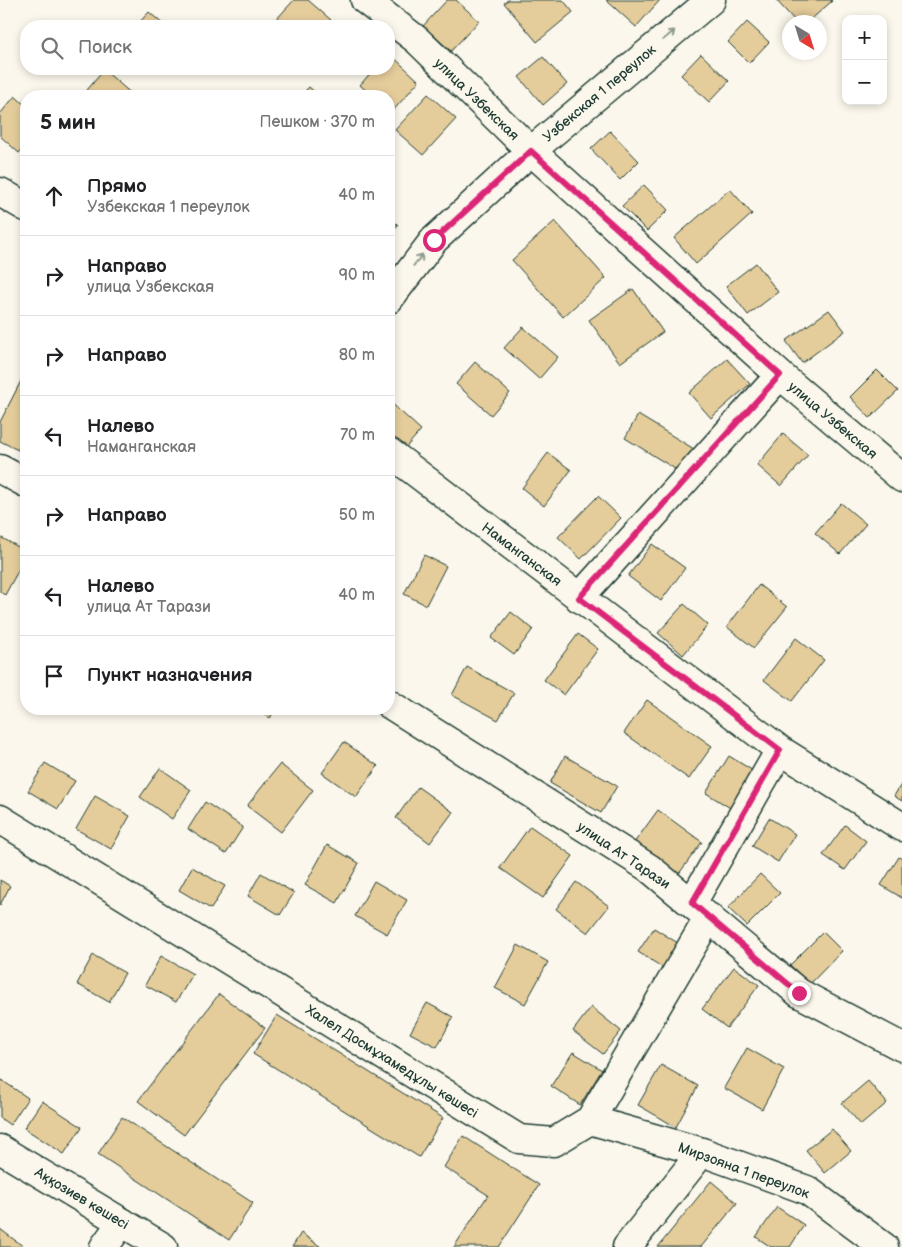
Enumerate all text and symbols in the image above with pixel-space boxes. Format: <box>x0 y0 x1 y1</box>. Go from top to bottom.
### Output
north arrow <box>782 15 827 60</box>
map controls <box>842 15 887 105</box>
button: + <box>842 15 887 60</box>
search box <box>20 20 395 75</box>
one-way arrow <box>662 30 675 41</box>
icon: search <box>38 34 66 62</box>
text: Поиск <box>78 36 132 59</box>
street label: Узбекская 1 переулок <box>539 41 660 146</box>
street label: улица Узбекская <box>431 55 523 144</box>
button: − <box>842 60 887 105</box>
text: 5 мин <box>40 110 96 135</box>
text: Пешком · 370 m <box>260 113 375 132</box>
text: Прямо <box>87 175 147 198</box>
icon: ahead <box>40 182 68 210</box>
text: 40 m <box>338 186 375 205</box>
text: Узбекская 1 переулок <box>87 198 250 217</box>
route start <box>423 229 446 252</box>
one-way arrow <box>413 254 424 267</box>
text: Направо <box>87 255 167 278</box>
icon: right <box>40 262 68 290</box>
text: 90 m <box>339 266 375 285</box>
text: улица Узбекская <box>87 278 214 297</box>
icon: right <box>40 342 68 370</box>
text: Направо <box>87 344 167 367</box>
text: 80 m <box>339 346 375 365</box>
street label: улица Узбекская <box>785 378 881 463</box>
text: Налево <box>87 415 154 438</box>
icon: left <box>40 422 68 450</box>
text: 70 m <box>340 426 375 445</box>
text: Наманганская <box>87 438 196 457</box>
icon: right <box>40 502 68 530</box>
text: Направо <box>87 504 167 527</box>
text: 50 m <box>339 506 375 525</box>
street label: Наманганская <box>478 519 565 590</box>
text: Налево <box>87 575 154 598</box>
icon: left <box>40 582 68 610</box>
text: 40 m <box>338 586 375 605</box>
text: улица Ат Тарази <box>87 598 211 617</box>
icon: arrive <box>40 662 68 690</box>
text: Пункт назначения <box>87 664 252 687</box>
street label: улица Ат Тарази <box>574 818 673 893</box>
route end <box>788 982 811 1005</box>
street label: Халел Досмұхамедұлы көшесі <box>302 1001 481 1122</box>
street label: Мирзояна 1 переулок <box>676 1139 813 1202</box>
street label: Аққозиев көшесі <box>31 1163 132 1233</box>

